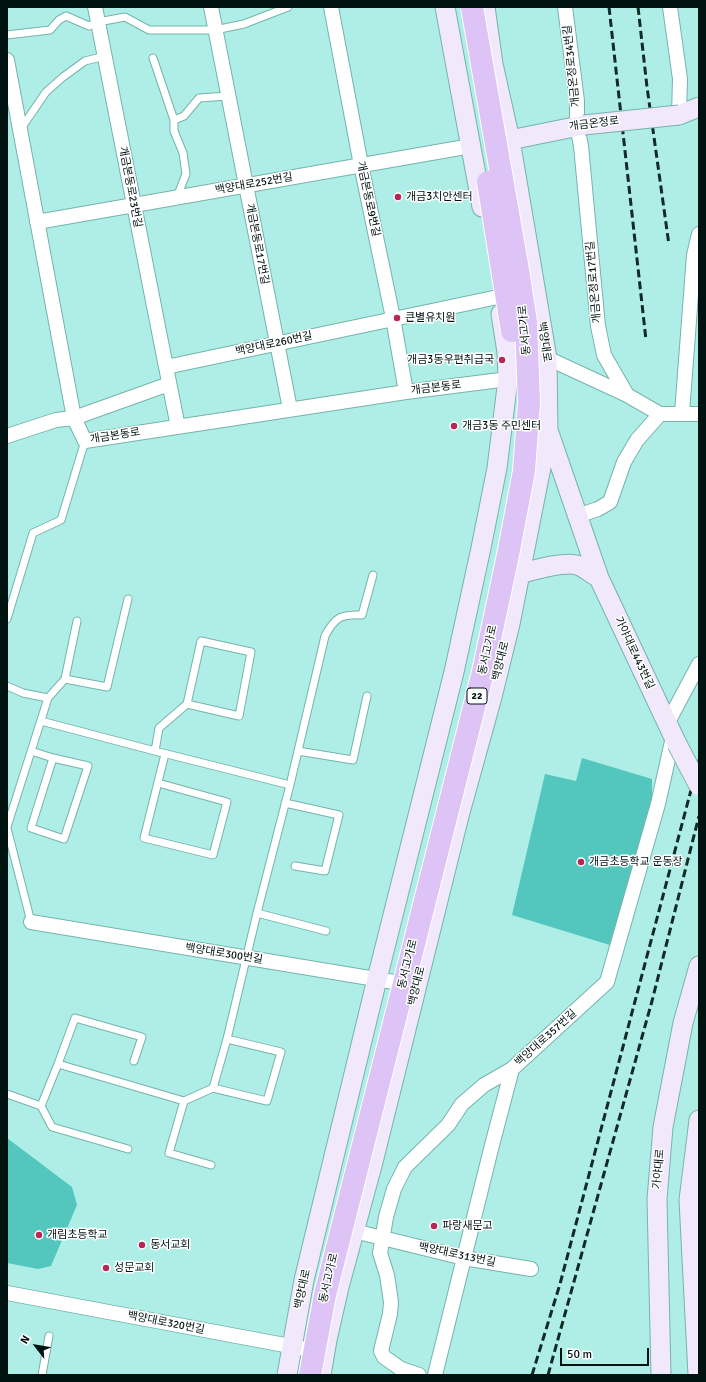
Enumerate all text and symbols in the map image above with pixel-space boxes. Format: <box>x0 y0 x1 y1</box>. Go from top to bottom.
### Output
street label: 개금온정로34번길 <box>561 24 583 108</box>
street label: 개금온정로 <box>568 114 620 134</box>
street label: 개금본동로23번길 <box>116 145 144 229</box>
street label: 개금본동로9번길 <box>354 160 382 238</box>
street label: 백양대로252번길 <box>214 171 294 197</box>
place label: 개금3치안센터 <box>406 190 473 204</box>
marker: 개금3치안센터 <box>393 192 403 202</box>
street label: 개금본동로17번길 <box>243 202 271 286</box>
street label: 개금온정로17번길 <box>584 240 604 324</box>
street label: 동서고가로 <box>516 304 534 356</box>
place label: 큰별유치원 <box>405 311 456 325</box>
marker: 큰별유치원 <box>392 313 402 323</box>
street label: 백양대로 <box>535 321 553 363</box>
street label: 백양대로260번길 <box>234 329 314 359</box>
place label: 개금3동우편취급국 <box>407 353 494 367</box>
marker: 개금3동우편취급국 <box>497 355 507 365</box>
street label: 개금본동로 <box>410 378 462 398</box>
place label: 개금3동 주민센터 <box>462 419 541 433</box>
marker: 개금3동 주민센터 <box>449 421 459 431</box>
street label: 개금본동로 <box>89 426 141 446</box>
street label: 가야대로443번길 <box>611 615 657 691</box>
street label: 동서고가로 <box>476 624 500 676</box>
street label: 백양대로 <box>490 640 512 682</box>
road number: 22 <box>467 688 487 704</box>
place label: 개금초등학교 운동장 <box>589 855 682 869</box>
marker: 개금초등학교 운동장 <box>576 857 586 867</box>
street label: 동서고가로 <box>395 938 421 990</box>
street label: 백양대로300번길 <box>184 941 264 967</box>
street label: 백양대로 <box>406 965 428 1007</box>
street label: 백양대로357번길 <box>512 1007 580 1069</box>
street label: 가야대로 <box>651 1148 667 1190</box>
place label: 파랑새문고 <box>442 1219 493 1233</box>
marker: 파랑새문고 <box>429 1221 439 1231</box>
place label: 개림초등학교 <box>47 1228 108 1242</box>
marker: 개림초등학교 <box>34 1230 44 1240</box>
place label: 동서교회 <box>150 1238 190 1252</box>
marker: 동서교회 <box>137 1240 147 1250</box>
street label: 백양대로313번길 <box>417 1240 497 1270</box>
street label: 동서고가로 <box>317 1252 341 1304</box>
place label: 성문교회 <box>114 1261 154 1275</box>
marker: 성문교회 <box>101 1263 111 1273</box>
street label: 백양대로 <box>292 1268 314 1310</box>
street label: 백양대로320번길 <box>126 1309 206 1337</box>
north arrow <box>16 1326 56 1366</box>
text: N <box>18 1333 33 1346</box>
scale bar <box>562 1340 651 1366</box>
text: 50 m <box>567 1347 592 1362</box>

